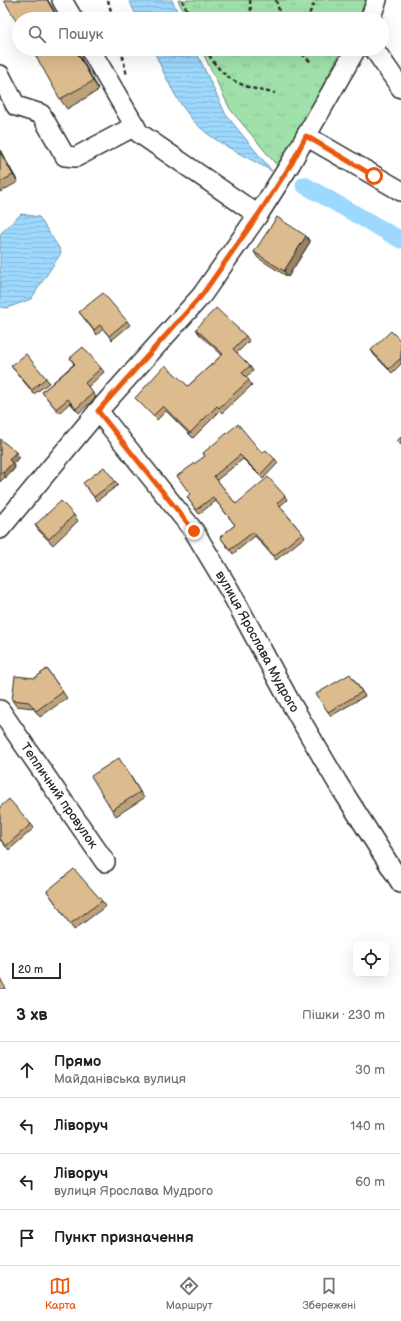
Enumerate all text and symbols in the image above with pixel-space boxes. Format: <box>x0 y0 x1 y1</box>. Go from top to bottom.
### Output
search box <box>12 12 389 56</box>
icon: search <box>26 23 48 45</box>
text: Пошук <box>58 25 104 44</box>
route start <box>365 167 383 185</box>
route end <box>185 522 203 540</box>
street label: вулиця Ярослава Мудрого <box>212 568 303 715</box>
street label: Тепличний провулок <box>17 740 101 852</box>
map controls <box>353 941 389 977</box>
button: locate <box>353 941 389 977</box>
scale bar <box>12 961 61 980</box>
text: 20 m <box>18 963 43 976</box>
text: 3 хв <box>16 1005 48 1025</box>
text: Пішки · 230 m <box>302 1007 385 1023</box>
text: Прямо <box>54 1052 101 1071</box>
icon: ahead <box>16 1059 38 1081</box>
text: 30 m <box>355 1062 385 1078</box>
text: Майданівська вулиця <box>54 1071 186 1087</box>
icon: left <box>16 1115 38 1137</box>
text: Ліворуч <box>54 1116 108 1135</box>
text: 140 m <box>350 1118 385 1134</box>
text: Ліворуч <box>54 1164 108 1183</box>
icon: left <box>16 1171 38 1193</box>
text: 60 m <box>355 1174 385 1190</box>
text: вулиця Ярослава Мудрого <box>54 1183 213 1199</box>
icon: arrive <box>16 1227 38 1249</box>
text: Пункт призначення <box>54 1228 194 1247</box>
tab: Карта <box>45 1275 76 1312</box>
tab: Маршрут <box>166 1275 213 1312</box>
tab: Збережені <box>302 1275 356 1312</box>

